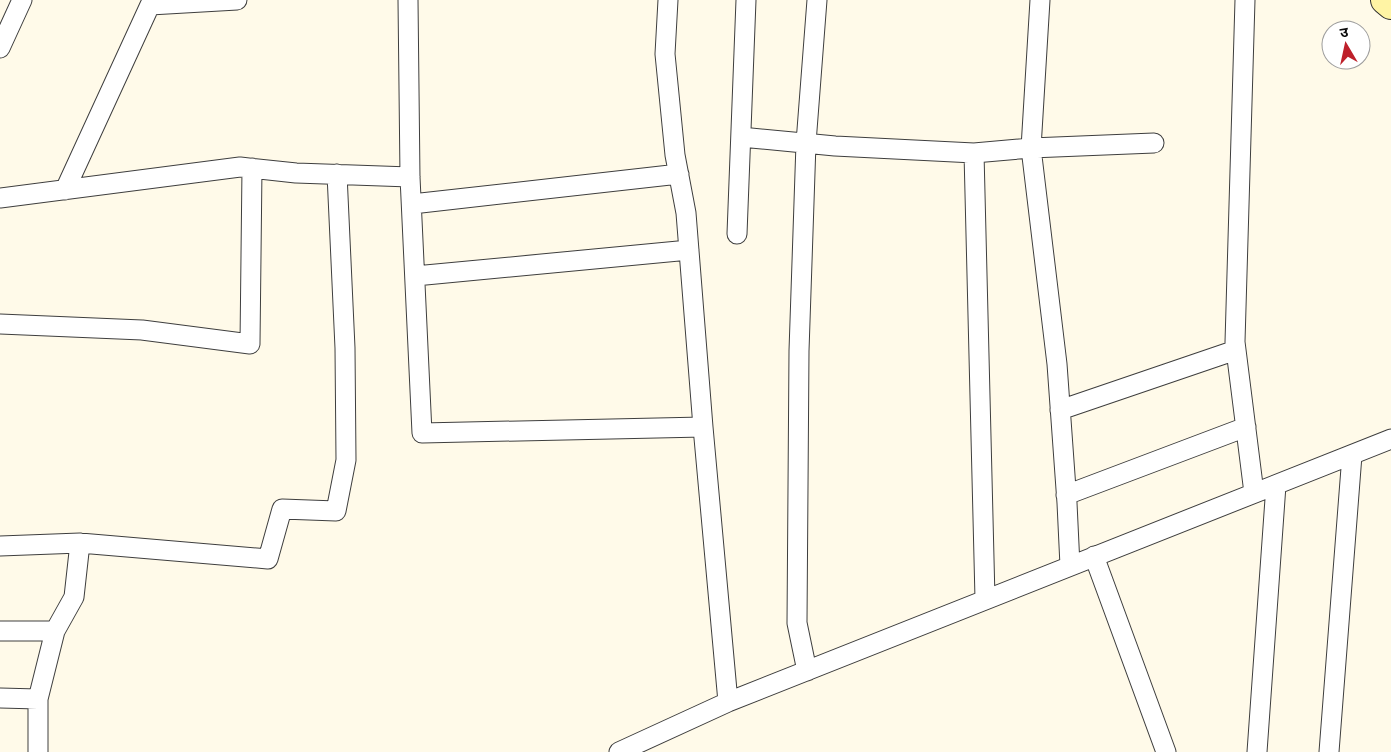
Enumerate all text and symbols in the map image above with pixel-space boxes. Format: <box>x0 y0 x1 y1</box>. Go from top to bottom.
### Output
north arrow <box>1321 20 1371 70</box>
text: उ <box>1339 23 1350 41</box>

